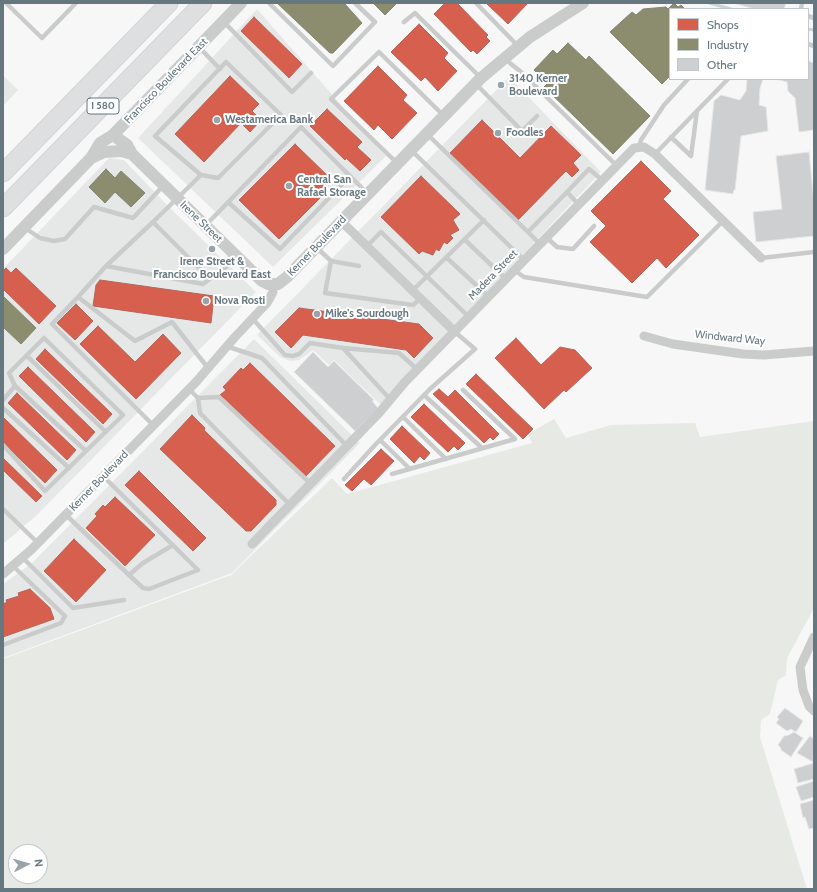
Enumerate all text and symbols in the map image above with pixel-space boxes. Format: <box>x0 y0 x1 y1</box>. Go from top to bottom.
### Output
legend <box>669 8 809 80</box>
text: Shops <box>707 17 739 32</box>
street label: Francisco Boulevard East <box>122 35 210 127</box>
text: Industry <box>707 37 748 52</box>
text: Other <box>707 57 737 72</box>
place label: 3140 Kerner Boulevard <box>509 72 567 98</box>
marker: 3140 Kerner Boulevard <box>496 80 506 90</box>
road number: I 580 <box>87 98 119 114</box>
place label: Westamerica Bank <box>225 113 313 127</box>
marker: Westamerica Bank <box>212 115 222 125</box>
place label: Foodles <box>506 126 543 140</box>
marker: Foodles <box>493 128 503 138</box>
place label: Central San Rafael Storage <box>297 173 366 199</box>
marker: Central San Rafael Storage <box>284 181 294 191</box>
street label: Irene Street <box>177 198 225 246</box>
street label: Kerner Boulevard <box>285 213 349 279</box>
marker: Irene Street & Francisco Boulevard East <box>207 244 217 254</box>
street label: Madera Street <box>466 247 520 303</box>
place label: Irene Street & Francisco Boulevard East <box>153 255 271 281</box>
place label: Nova Rosti <box>214 294 265 308</box>
marker: Nova Rosti <box>201 296 211 306</box>
place label: Mike's Sourdough <box>325 307 409 321</box>
marker: Mike's Sourdough <box>312 309 322 319</box>
street label: Windward Way <box>694 328 766 348</box>
street label: Kerner Boulevard <box>67 448 131 514</box>
north arrow <box>8 844 48 884</box>
text: N <box>32 858 46 867</box>

